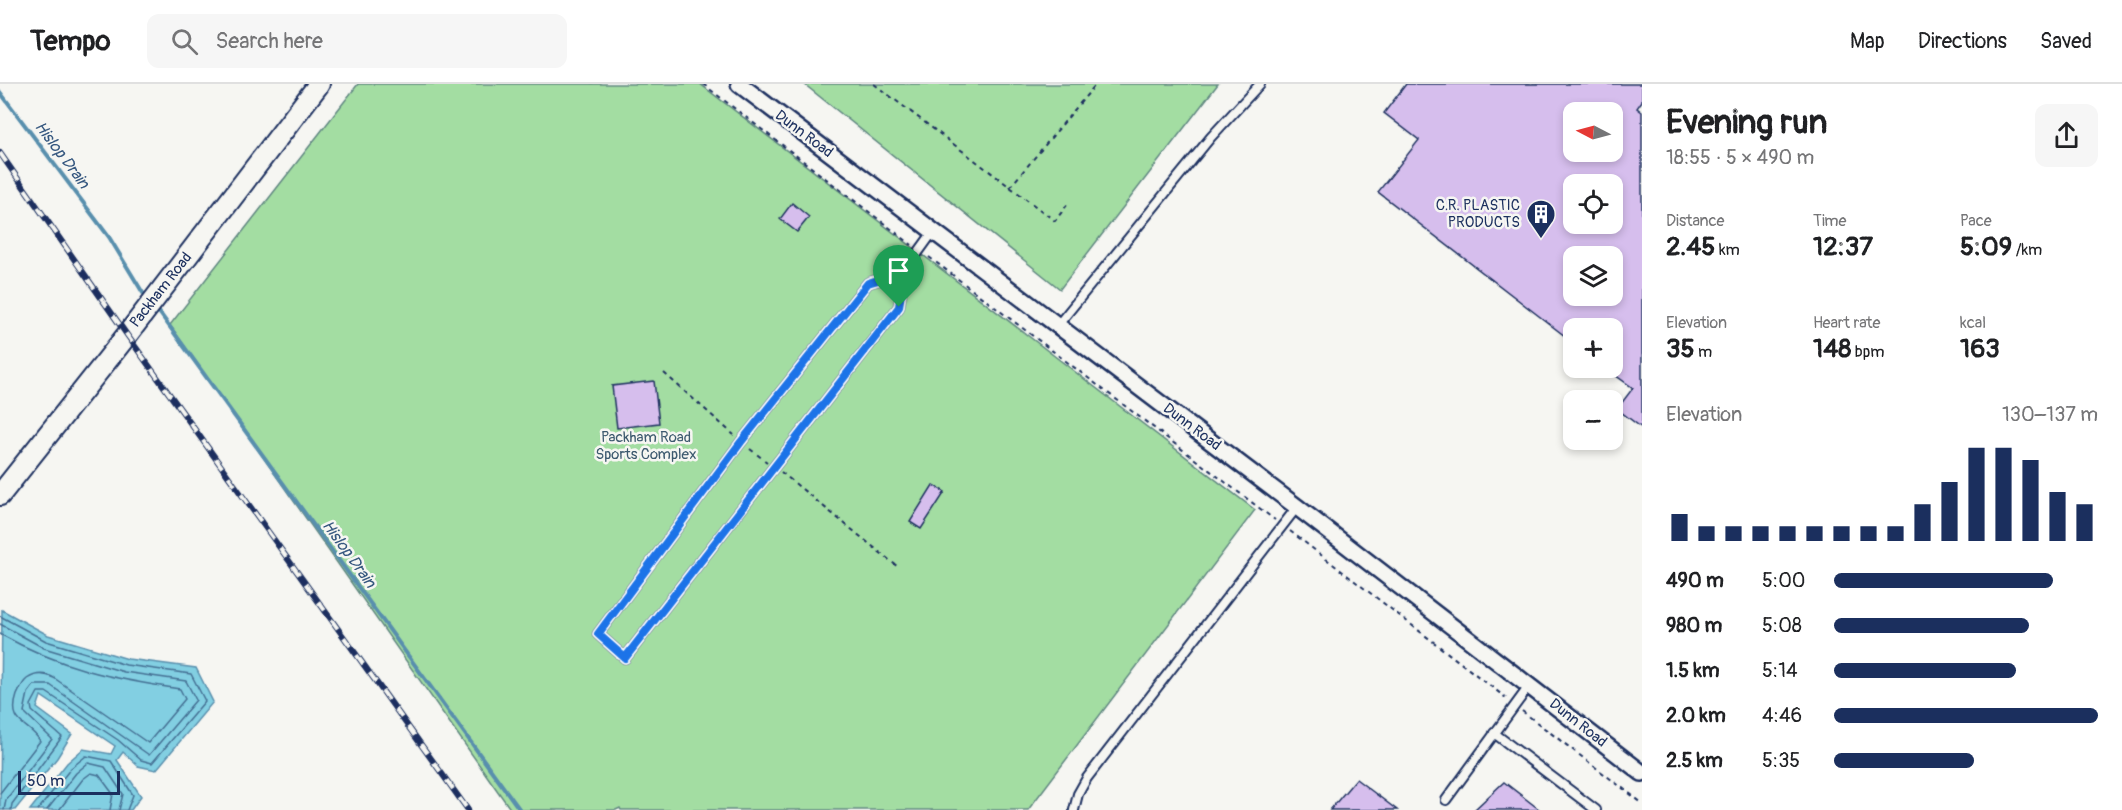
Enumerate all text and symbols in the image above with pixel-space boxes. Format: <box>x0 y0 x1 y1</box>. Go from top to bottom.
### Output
search box <box>147 14 567 68</box>
text: Tempo <box>30 24 111 59</box>
icon: search <box>168 25 201 58</box>
text: Search here <box>216 27 323 55</box>
text: Map <box>1850 28 1885 55</box>
text: Directions <box>1918 28 2007 55</box>
text: Saved <box>2040 28 2092 55</box>
north arrow <box>1563 102 1623 162</box>
map controls <box>1563 102 1623 450</box>
text: Evening run <box>1666 102 1827 143</box>
button: share <box>2035 104 2098 167</box>
street label: Dunn Road <box>771 106 837 162</box>
water label: Hislop Drain <box>30 118 94 193</box>
text: 18:55 · 5 × 490 m <box>1666 145 1814 170</box>
button: locate <box>1563 174 1623 234</box>
place label: C.R. PLASTIC PRODUCTS <box>1436 196 1520 232</box>
building icon: C.R. PLASTIC PRODUCTS <box>1525 198 1557 240</box>
text: Distance <box>1666 211 1725 231</box>
text: Time <box>1813 211 1846 231</box>
text: Pace <box>1960 211 1992 231</box>
text: 2.45 <box>1666 231 1715 263</box>
text: 12:37 <box>1813 231 1873 263</box>
text: 5:09 <box>1960 231 2012 263</box>
text: km <box>1715 240 1740 260</box>
text: /km <box>2012 240 2042 260</box>
pin <box>873 245 924 307</box>
button: layers <box>1563 246 1623 306</box>
street label: Packham Road <box>126 249 196 331</box>
icon: arrive <box>882 254 915 287</box>
text: Elevation <box>1666 313 1727 333</box>
text: Heart rate <box>1813 313 1880 333</box>
text: kcal <box>1960 313 1986 333</box>
button: + <box>1563 318 1623 378</box>
text: 35 <box>1666 333 1695 365</box>
text: 148 <box>1813 333 1851 365</box>
text: 163 <box>1960 333 2000 365</box>
text: m <box>1695 342 1712 362</box>
text: bpm <box>1851 342 1884 362</box>
button: − <box>1563 390 1623 450</box>
street label: Dunn Road <box>1159 399 1225 455</box>
text: Elevation <box>1666 402 1742 427</box>
text: 130–137 m <box>2002 402 2098 427</box>
park label: Packham Road Sports Complex <box>596 428 696 464</box>
water label: Hislop Drain <box>318 516 381 592</box>
text: 490 m <box>1666 568 1724 593</box>
text: 5:00 <box>1762 568 1806 593</box>
text: 980 m <box>1666 613 1722 638</box>
text: 5:08 <box>1762 613 1802 638</box>
text: 1.5 km <box>1666 658 1719 683</box>
text: 5:14 <box>1762 658 1798 683</box>
street label: Dunn Road <box>1545 695 1611 751</box>
text: 2.0 km <box>1666 703 1726 728</box>
text: 4:46 <box>1762 703 1802 728</box>
text: 2.5 km <box>1666 748 1723 773</box>
text: 5:35 <box>1762 748 1800 773</box>
scale bar <box>18 768 120 796</box>
text: 50 m <box>27 771 64 791</box>

